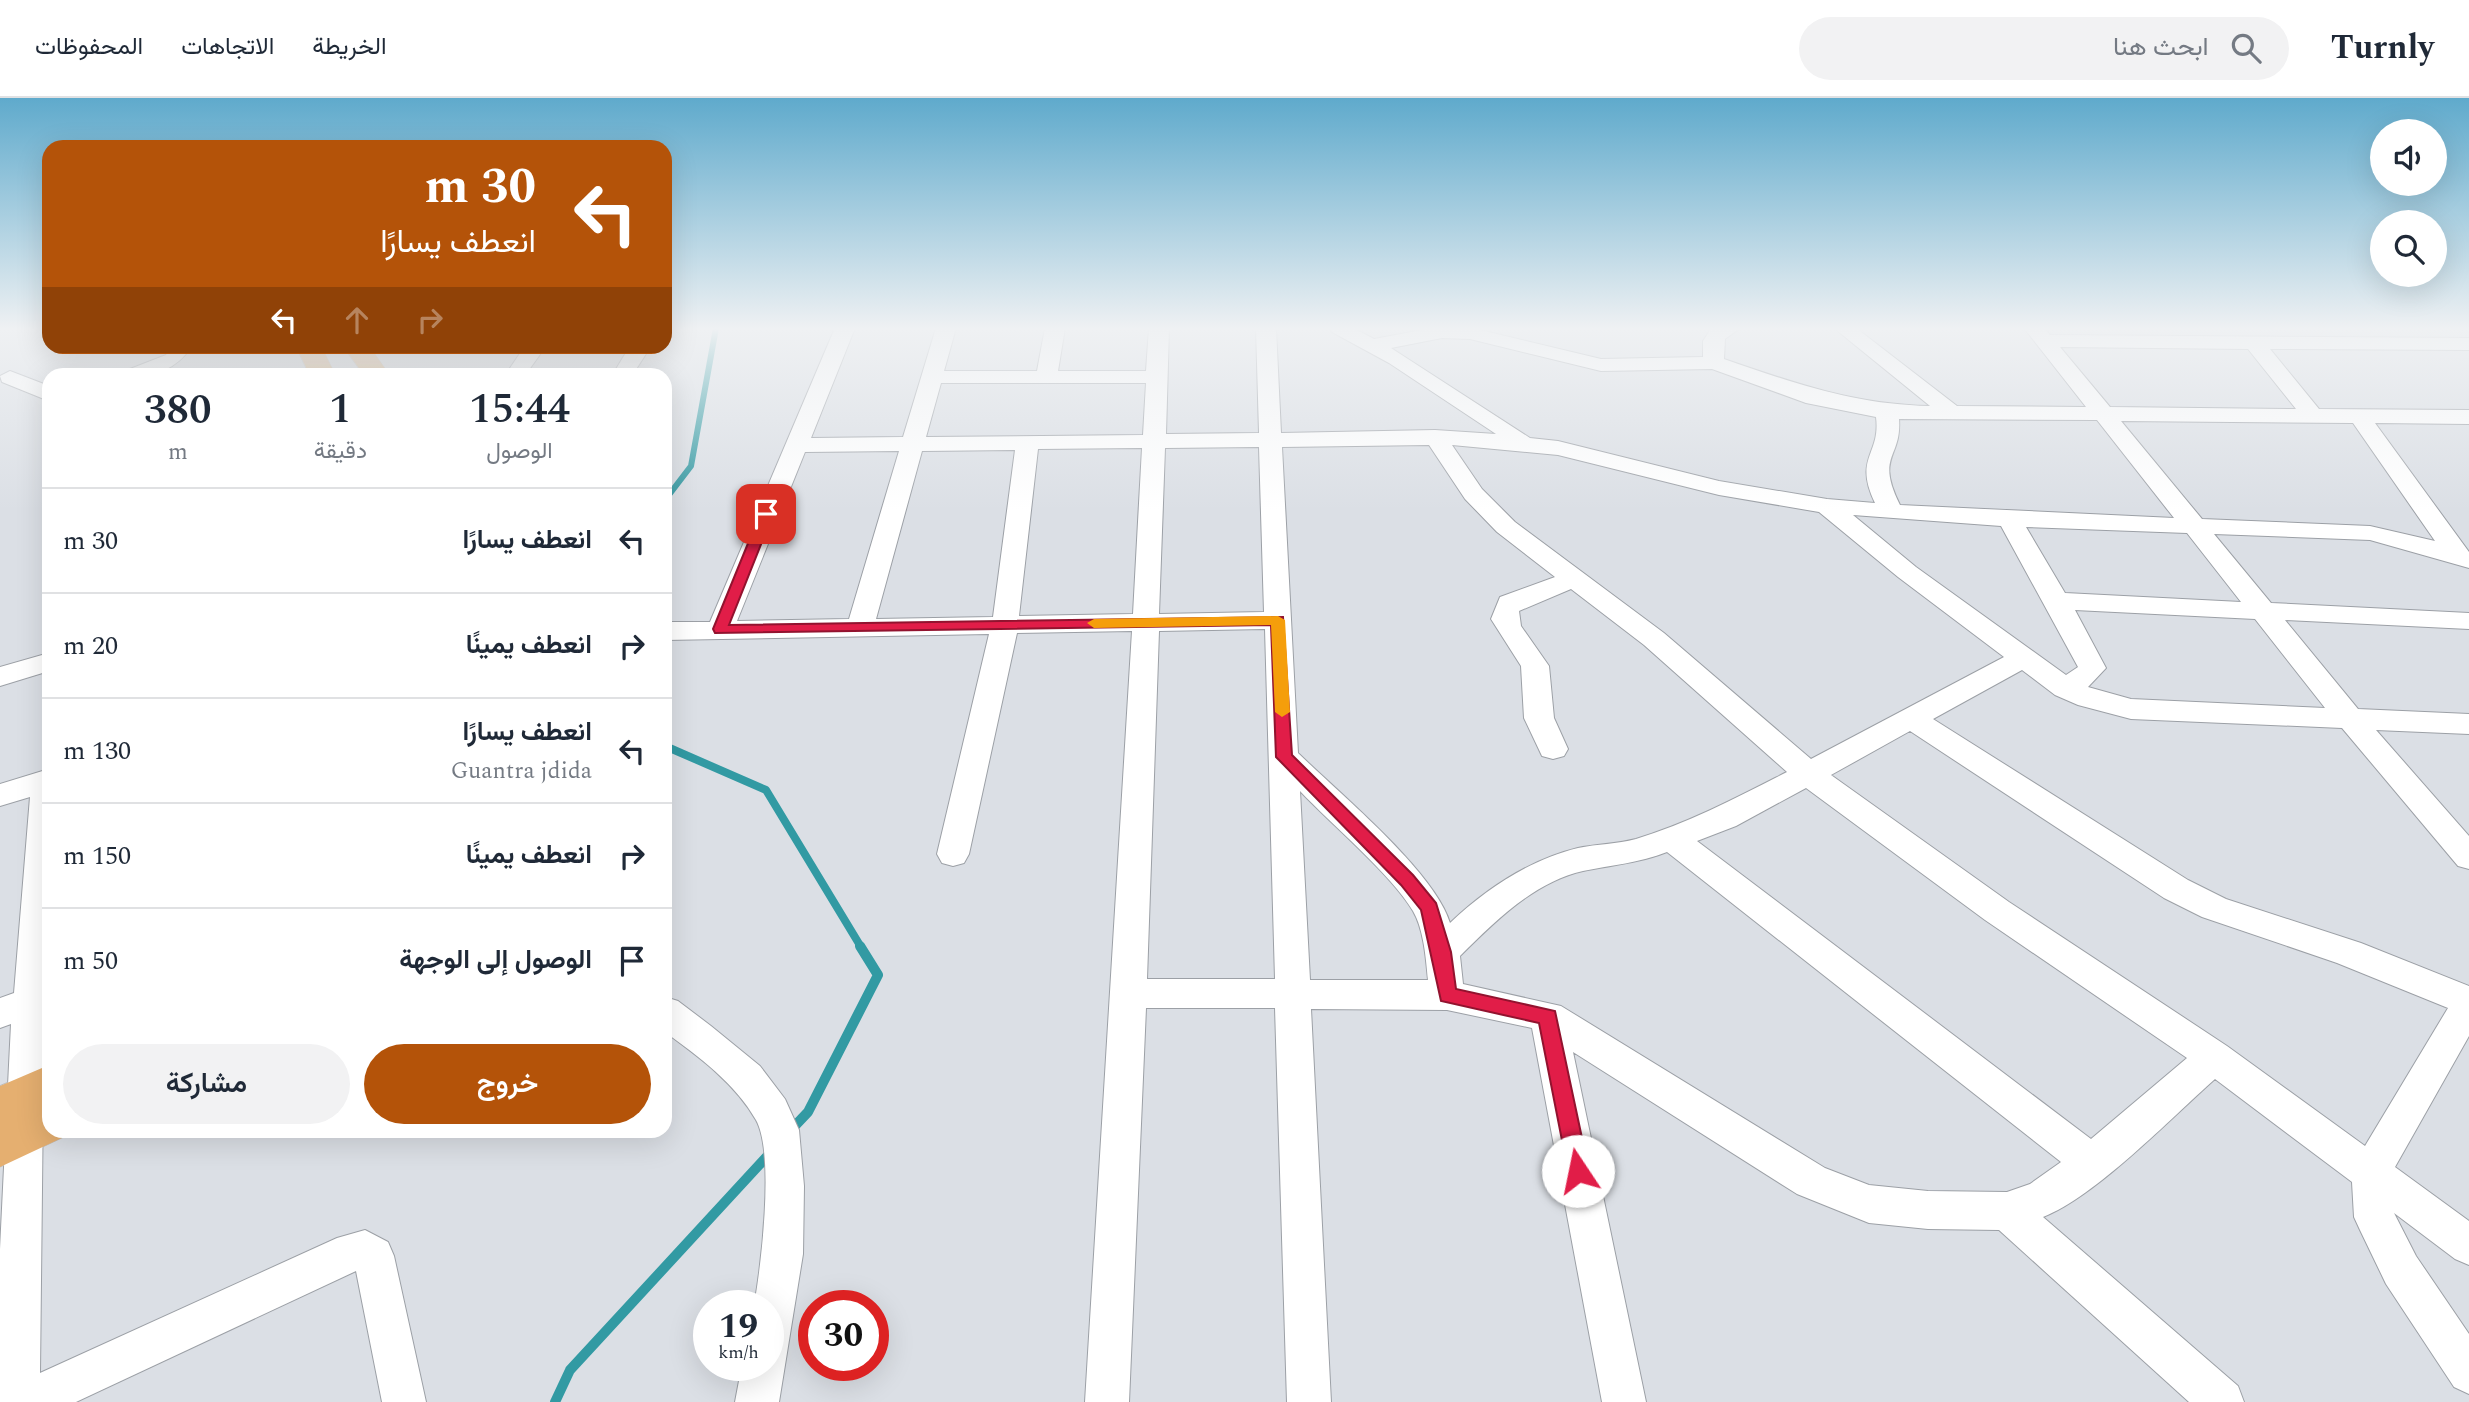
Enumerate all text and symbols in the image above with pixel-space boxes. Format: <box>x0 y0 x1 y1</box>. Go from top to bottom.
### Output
search box <box>1799 17 2289 80</box>
text: Turnly <box>2331 23 2434 73</box>
text: ابحث هنا <box>2113 27 2209 67</box>
text: المحفوظات <box>35 29 143 65</box>
text: الاتجاهات <box>181 29 274 65</box>
text: الخريطة <box>312 29 387 65</box>
icon: search <box>2227 29 2265 67</box>
map controls <box>2370 119 2447 287</box>
button: sound <box>2370 119 2447 196</box>
text: 30 m <box>425 150 536 225</box>
icon: left <box>560 168 651 259</box>
button: search <box>2370 210 2447 287</box>
text: انعطف يسارًا <box>380 218 536 267</box>
icon: left <box>265 301 303 339</box>
icon: ahead <box>338 301 376 339</box>
icon: right <box>411 301 449 339</box>
text: 1 <box>329 378 352 441</box>
text: 15:44 <box>469 378 570 441</box>
text: 380 <box>144 379 212 442</box>
text: دقيقة <box>314 434 367 469</box>
text: الوصول <box>486 434 553 469</box>
text: m <box>168 435 188 470</box>
pin <box>736 484 796 544</box>
icon: arrive <box>747 495 785 533</box>
text: انعطف يسارًا <box>462 520 592 560</box>
text: 30 m <box>63 521 118 561</box>
icon: left <box>613 522 651 560</box>
text: انعطف يمينًا <box>466 625 592 665</box>
text: 20 m <box>63 626 118 666</box>
icon: right <box>613 627 651 665</box>
text: انعطف يسارًا <box>462 712 592 752</box>
text: 130 m <box>63 731 131 771</box>
icon: left <box>613 732 651 770</box>
text: Guantra jdida <box>451 754 592 789</box>
text: انعطف يمينًا <box>466 835 592 875</box>
text: 150 m <box>63 836 131 876</box>
icon: right <box>613 837 651 875</box>
text: الوصول إلى الوجهة <box>399 940 592 980</box>
text: 50 m <box>63 941 118 981</box>
icon: arrive <box>613 942 651 980</box>
button: مشاركة <box>63 1044 350 1124</box>
button: خروج <box>364 1044 651 1124</box>
position arrow <box>1541 1134 1615 1208</box>
speed limit sign: 30 <box>798 1290 889 1381</box>
text: 19 <box>719 1300 758 1353</box>
text: km/h <box>718 1339 759 1366</box>

